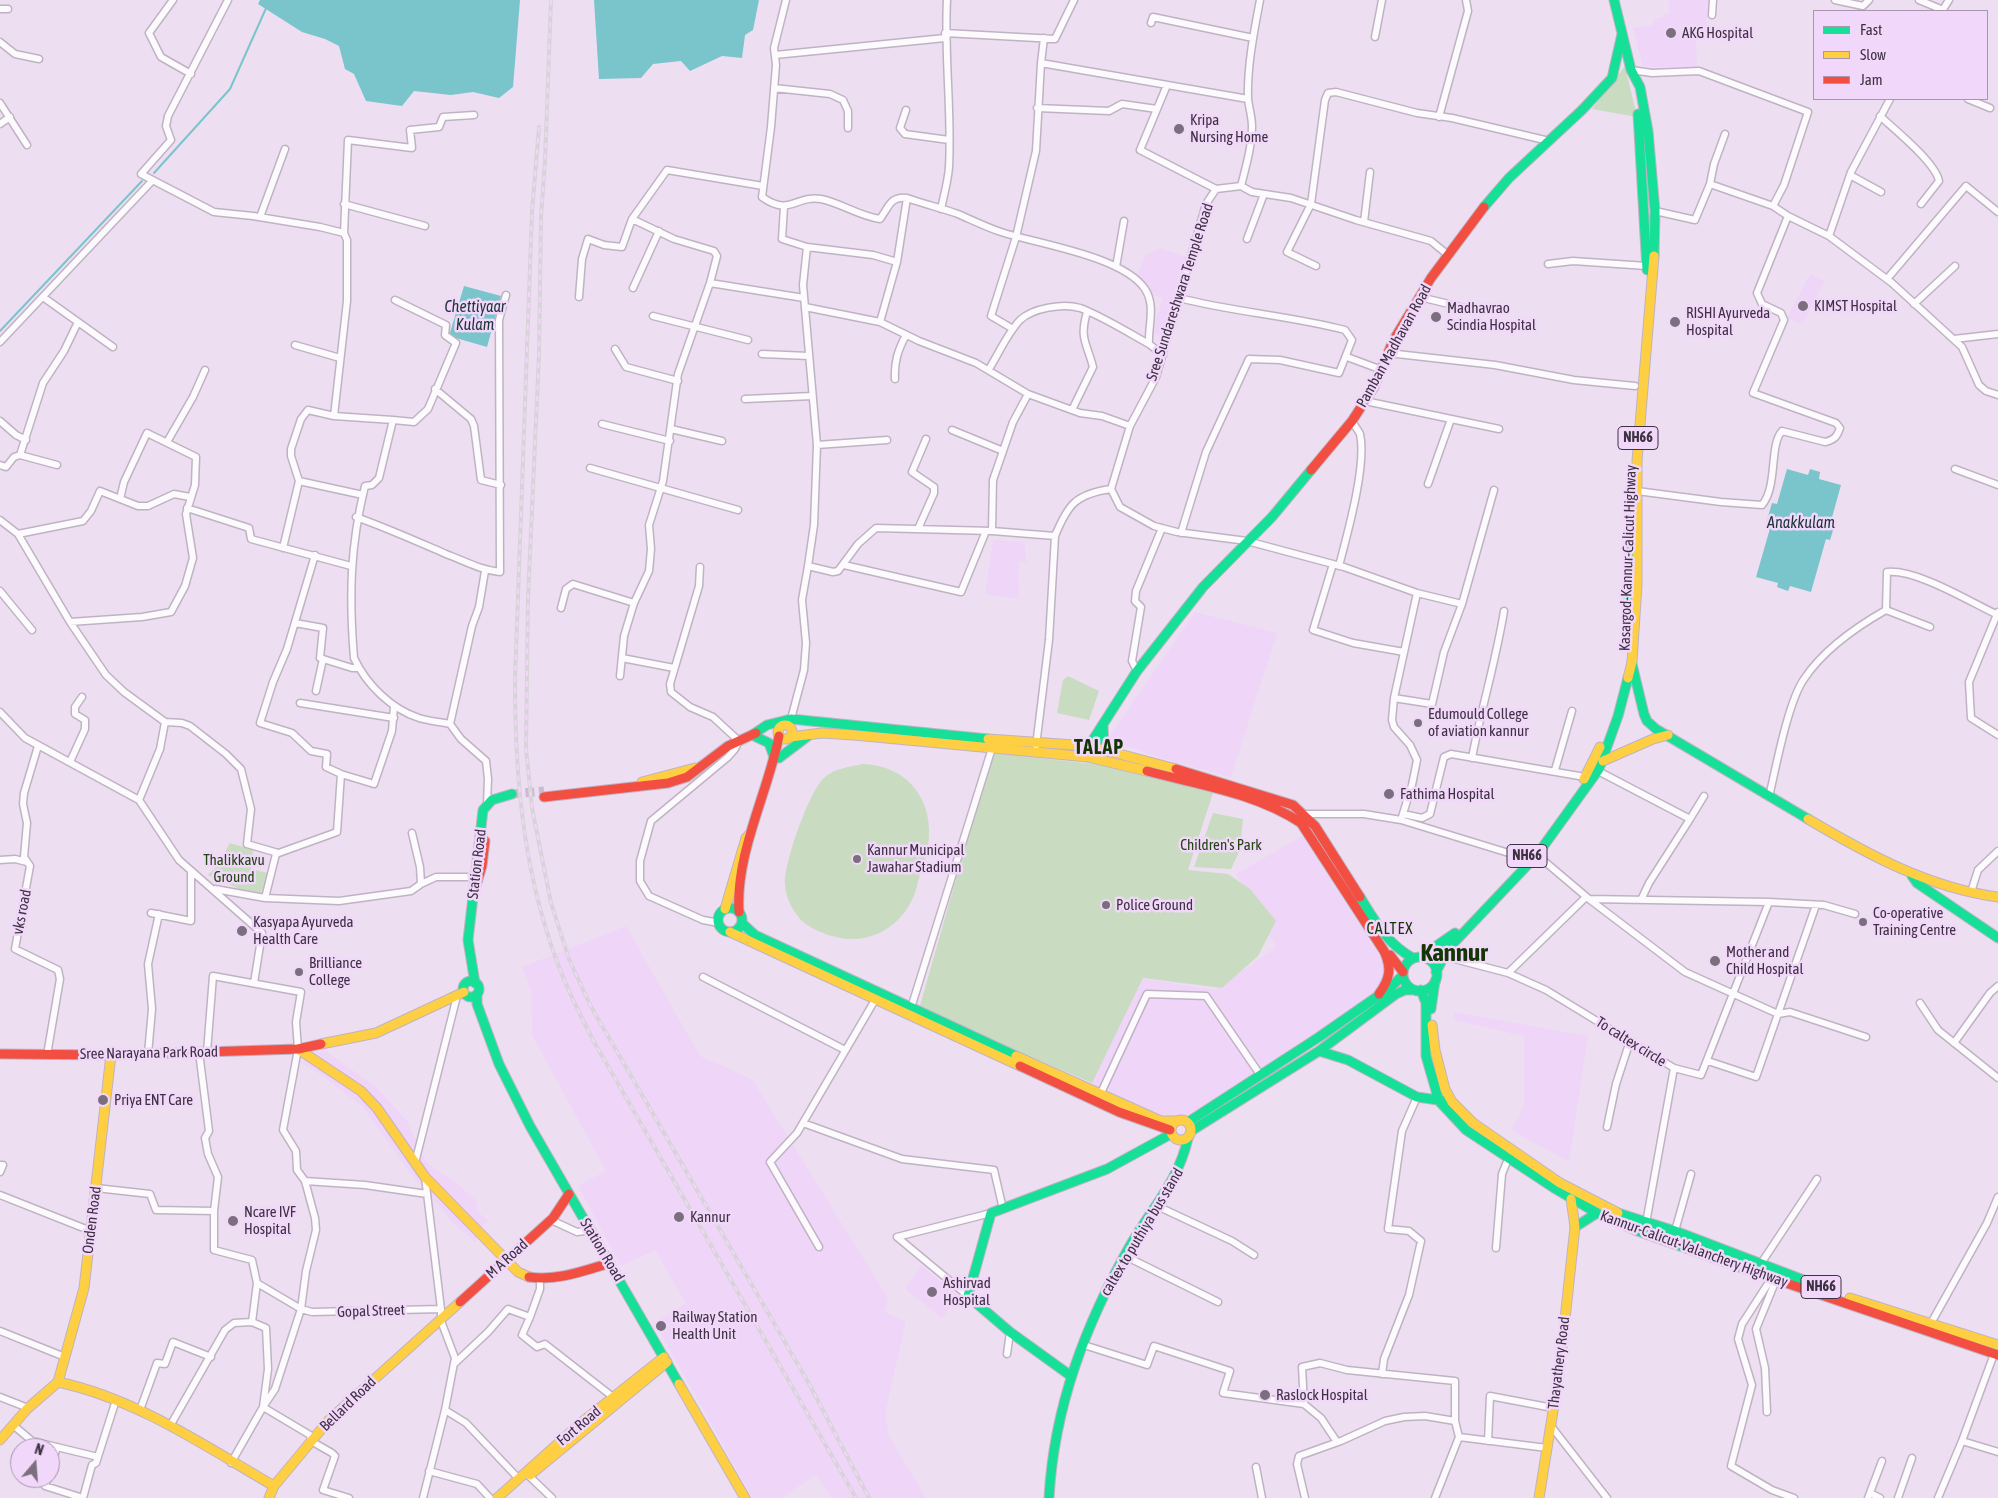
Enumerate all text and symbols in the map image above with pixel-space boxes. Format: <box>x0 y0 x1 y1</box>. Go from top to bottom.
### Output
legend <box>1813 10 1988 100</box>
text: Fast <box>1860 21 1882 38</box>
place label: AKG Hospital <box>1682 24 1753 42</box>
marker: AKG Hospital <box>1664 26 1678 40</box>
text: Slow <box>1860 46 1886 63</box>
text: Jam <box>1860 71 1883 88</box>
place label: Kripa Nursing Home <box>1190 111 1268 146</box>
marker: Kripa Nursing Home <box>1172 122 1186 136</box>
street label: Sree Sundareshwara Temple Road <box>1143 201 1217 383</box>
street label: Pamban Madhavan Road <box>1353 281 1435 411</box>
water label: Chettiyaar Kulam <box>444 297 506 335</box>
place label: KIMST Hospital <box>1814 297 1897 315</box>
place label: Madhavrao Scindia Hospital <box>1447 299 1536 334</box>
marker: KIMST Hospital <box>1796 299 1810 313</box>
place label: RISHI Ayurveda Hospital <box>1686 304 1770 339</box>
marker: Madhavrao Scindia Hospital <box>1429 310 1443 324</box>
marker: RISHI Ayurveda Hospital <box>1668 315 1682 329</box>
road number: NH66 <box>1618 426 1658 449</box>
street label: Kasargod-Kannur-Calicut Highway <box>1616 464 1640 652</box>
water label: Anakkulam <box>1767 513 1835 533</box>
place label: Edumould College of aviation kannur <box>1428 705 1529 740</box>
marker: Edumould College of aviation kannur <box>1412 717 1424 729</box>
district label: TALAP <box>1073 736 1125 760</box>
place label: Fathima Hospital <box>1400 785 1494 803</box>
marker: Fathima Hospital <box>1382 787 1396 801</box>
street label: Station Road <box>464 828 490 900</box>
park label: Children's Park <box>1180 836 1262 854</box>
place label: Kannur Municipal Jawahar Stadium <box>867 841 964 876</box>
road number: NH66 <box>1507 844 1547 868</box>
park label: Thalikkavu Ground <box>203 851 265 886</box>
marker: Kannur Municipal Jawahar Stadium <box>851 853 863 865</box>
street label: vks road <box>9 888 35 936</box>
place label: Police Ground <box>1116 896 1193 914</box>
marker: Police Ground <box>1100 899 1112 911</box>
place label: Co-operative Training Centre <box>1873 904 1956 939</box>
place label: Kasyapa Ayurveda Health Care <box>253 913 354 948</box>
marker: Co-operative Training Centre <box>1857 916 1869 928</box>
district label: CALTEX <box>1366 919 1414 939</box>
marker: Kasyapa Ayurveda Health Care <box>235 924 249 938</box>
district label: Kannur <box>1420 938 1488 968</box>
place label: Mother and Child Hospital <box>1726 943 1803 978</box>
place label: Brilliance College <box>309 954 362 989</box>
marker: Mother and Child Hospital <box>1708 954 1722 968</box>
marker: Brilliance College <box>293 966 305 978</box>
street label: To caltex circle <box>1592 1013 1670 1071</box>
street label: Sree Narayana Park Road <box>80 1043 218 1063</box>
place label: Priya ENT Care <box>114 1091 193 1109</box>
marker: Priya ENT Care <box>96 1093 110 1107</box>
street label: caltex to puthiya bus stand <box>1097 1165 1187 1299</box>
street label: Onden Road <box>79 1185 105 1255</box>
place label: Ncare IVF Hospital <box>244 1203 296 1238</box>
street label: Kannur-Calicut-Valanchery Highway <box>1598 1207 1790 1291</box>
place label: Kannur <box>690 1208 730 1226</box>
marker: Kannur <box>672 1210 686 1224</box>
marker: Ncare IVF Hospital <box>226 1214 240 1228</box>
street label: Station Road <box>576 1215 628 1285</box>
street label: M A Road <box>482 1236 532 1282</box>
place label: Ashirvad Hospital <box>943 1274 991 1309</box>
road number: NH66 <box>1801 1275 1841 1298</box>
marker: Ashirvad Hospital <box>925 1285 939 1299</box>
street label: Gopal Street <box>337 1301 405 1321</box>
place label: Railway Station Health Unit <box>672 1308 757 1343</box>
street label: Thayathery Road <box>1544 1316 1574 1410</box>
marker: Railway Station Health Unit <box>654 1319 668 1333</box>
street label: Bellard Road <box>316 1373 380 1435</box>
place label: Raslock Hospital <box>1276 1386 1368 1404</box>
marker: Raslock Hospital <box>1258 1388 1272 1402</box>
street label: Fort Road <box>553 1402 605 1450</box>
north arrow <box>10 1438 60 1488</box>
text: N <box>33 1441 46 1459</box>

